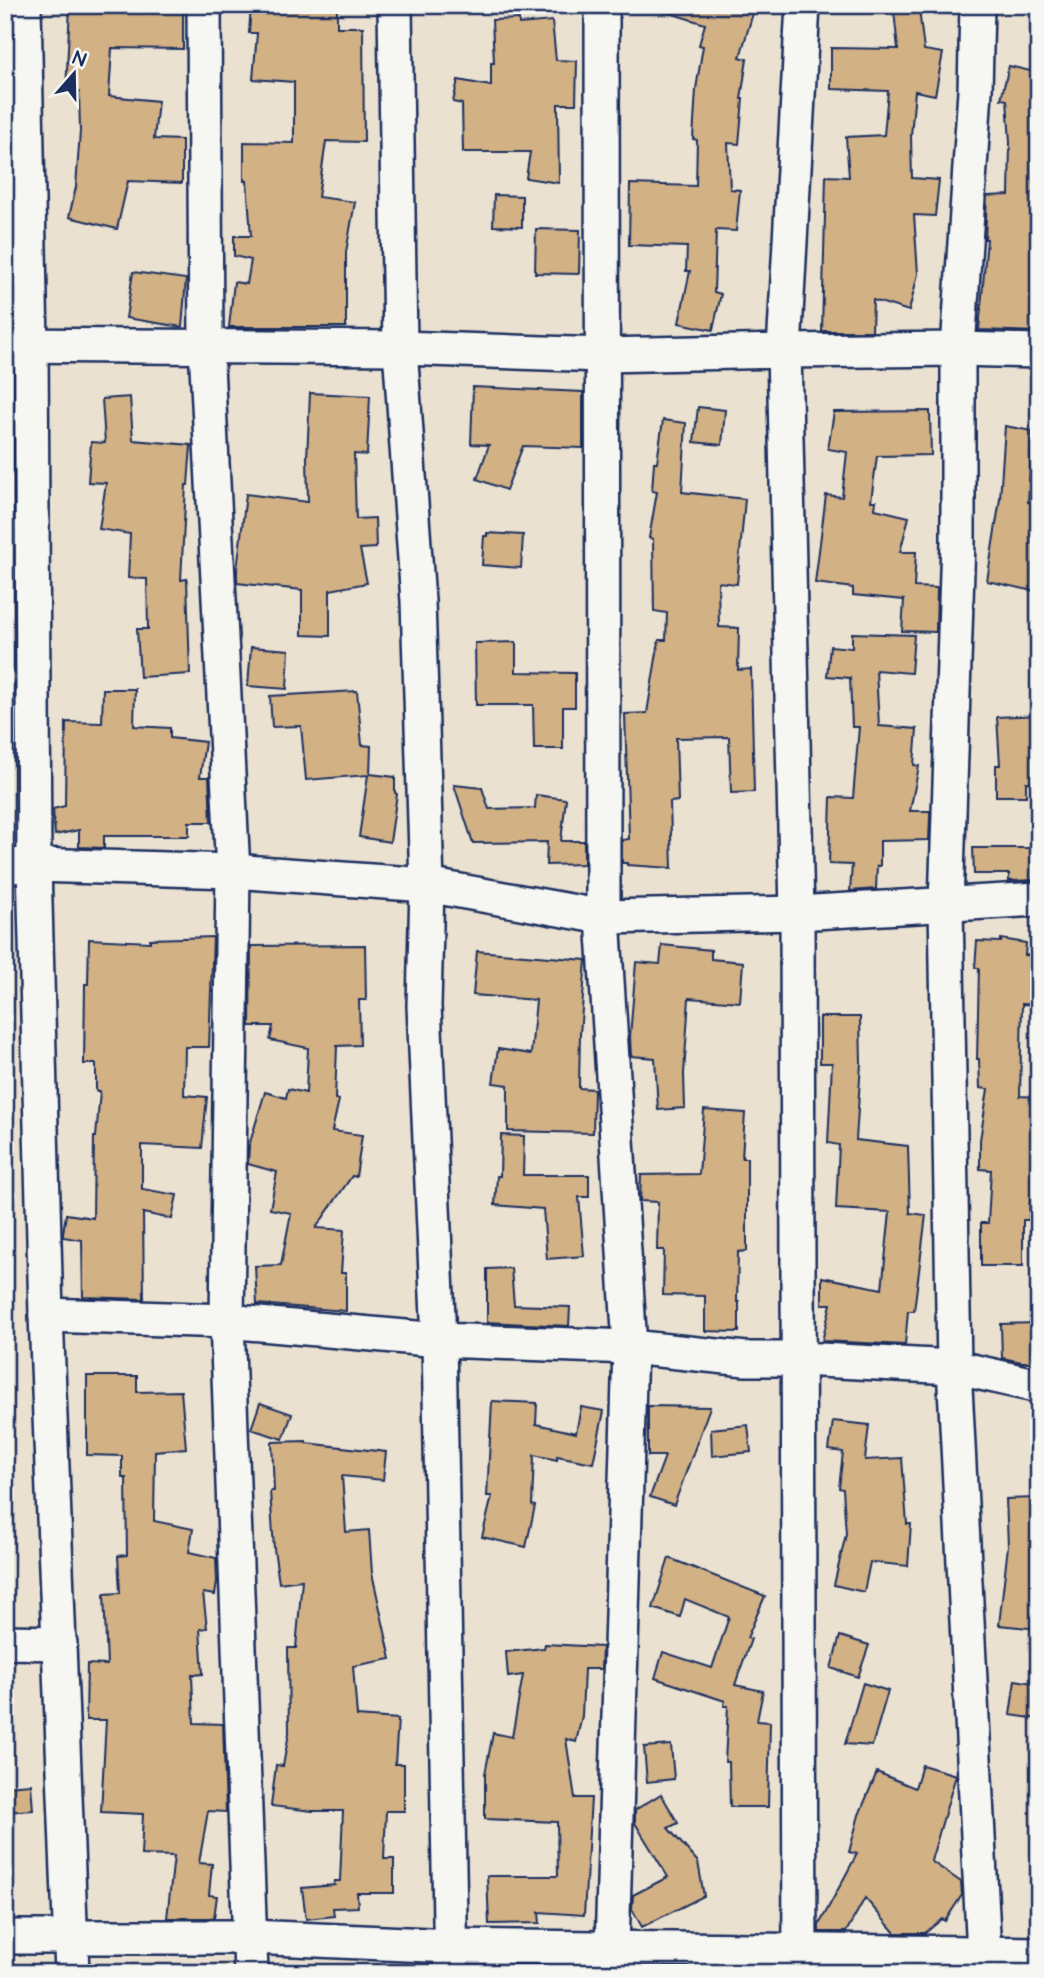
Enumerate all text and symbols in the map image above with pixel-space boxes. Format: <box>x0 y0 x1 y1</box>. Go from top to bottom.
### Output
north arrow <box>38 38 108 108</box>
text: N <box>69 45 90 74</box>

